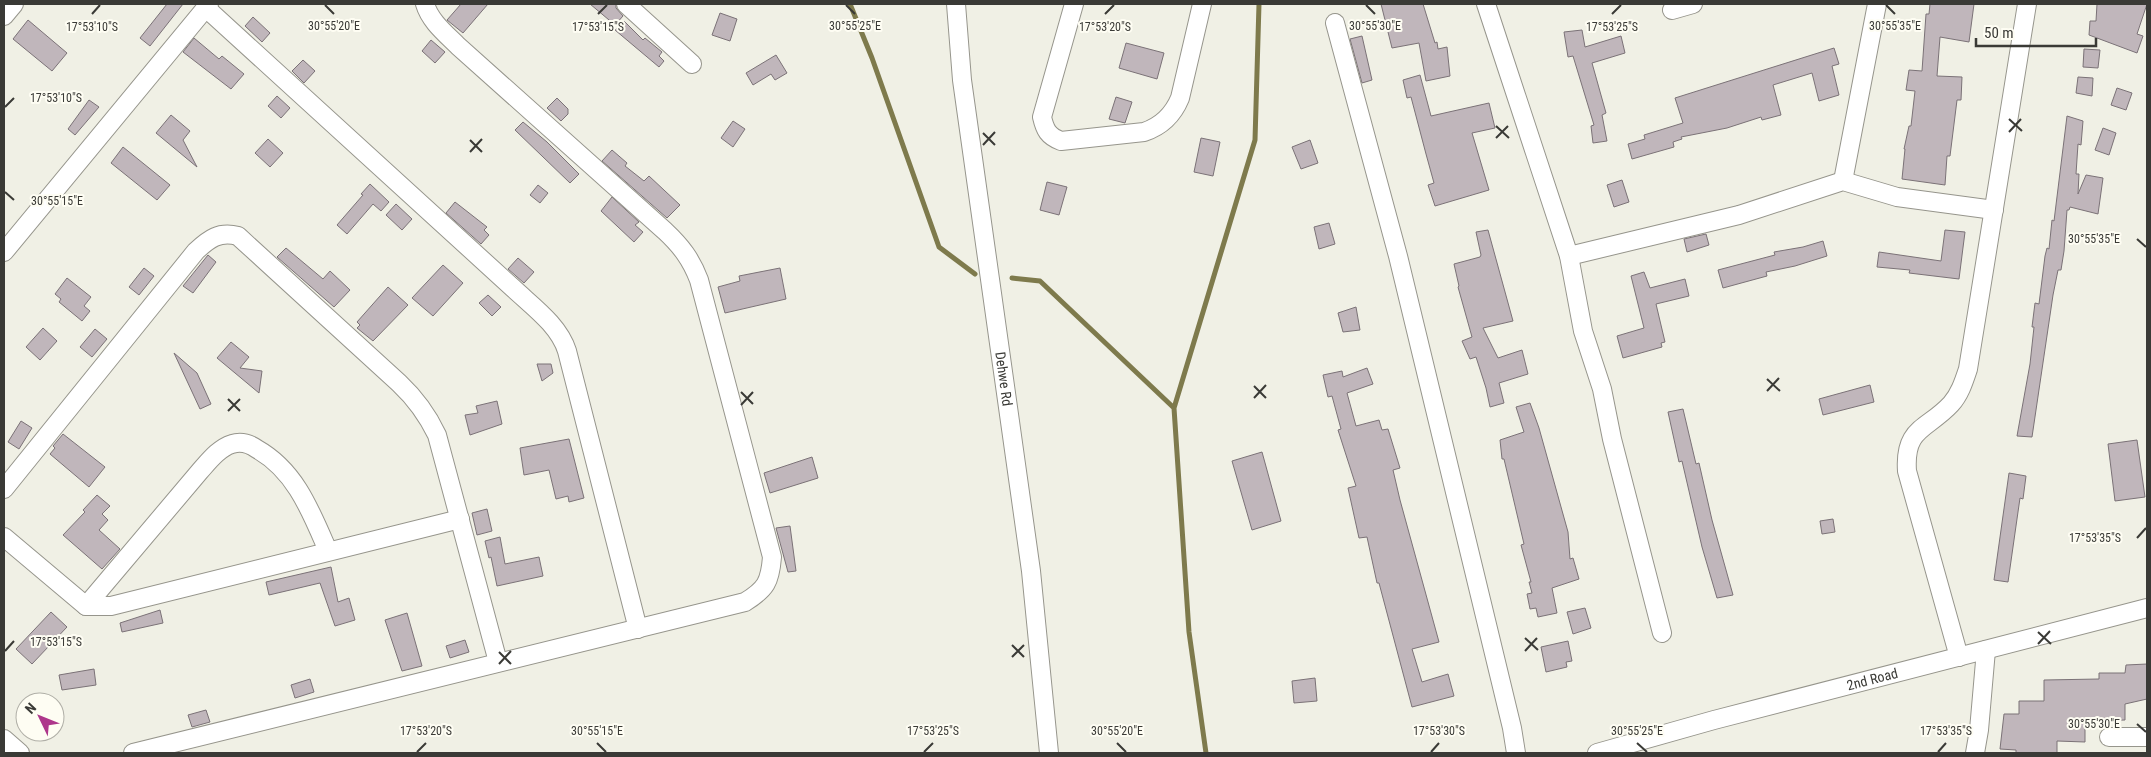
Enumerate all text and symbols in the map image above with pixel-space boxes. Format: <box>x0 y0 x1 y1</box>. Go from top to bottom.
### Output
scale bar <box>1976 15 2096 47</box>
text: 30°55'20"E <box>308 19 360 33</box>
text: 30°55'25"E <box>829 19 881 33</box>
text: 30°55'30"E <box>1349 19 1401 33</box>
text: 30°55'35"E <box>1869 19 1921 33</box>
text: 17°53'10"S <box>66 20 118 34</box>
text: 17°53'15"S <box>572 20 624 34</box>
text: 17°53'20"S <box>1079 20 1131 34</box>
text: 17°53'25"S <box>1586 20 1638 34</box>
text: 50 m <box>1984 24 2014 42</box>
text: 17°53'10"S <box>30 91 82 105</box>
text: 30°55'15"E <box>31 194 83 208</box>
text: 30°55'35"E <box>2068 232 2120 246</box>
street label: Dehwe Rd <box>992 351 1016 407</box>
text: 17°53'35"S <box>2069 531 2121 545</box>
text: 17°53'15"S <box>30 635 82 649</box>
street label: 2nd Road <box>1845 665 1899 693</box>
north arrow <box>15 692 65 742</box>
text: N <box>22 700 39 717</box>
text: 30°55'30"E <box>2068 717 2120 731</box>
text: 17°53'20"S <box>400 724 452 738</box>
text: 30°55'15"E <box>571 724 623 738</box>
text: 17°53'25"S <box>907 724 959 738</box>
text: 30°55'20"E <box>1091 724 1143 738</box>
text: 17°53'30"S <box>1413 724 1465 738</box>
text: 30°55'25"E <box>1611 724 1663 738</box>
text: 17°53'35"S <box>1920 724 1972 738</box>

